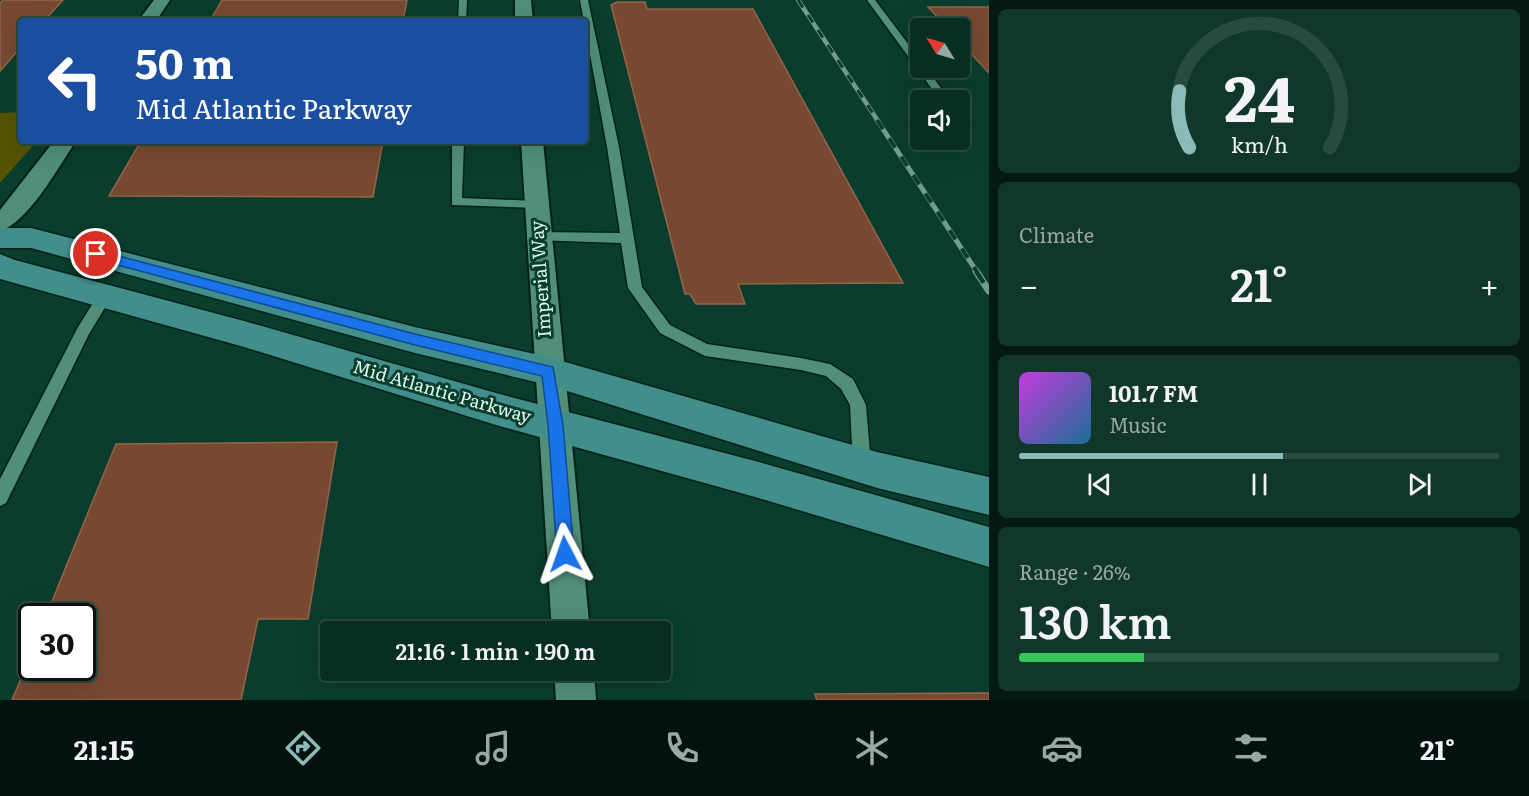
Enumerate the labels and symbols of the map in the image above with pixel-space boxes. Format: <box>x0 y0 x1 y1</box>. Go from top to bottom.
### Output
north arrow <box>910 18 970 78</box>
street label: Imperial Way <box>522 219 557 339</box>
pin <box>70 228 121 279</box>
street label: Mid Atlantic Parkway <box>350 352 535 429</box>
position arrow <box>533 522 597 586</box>
speed limit sign: 30 <box>18 603 96 681</box>

